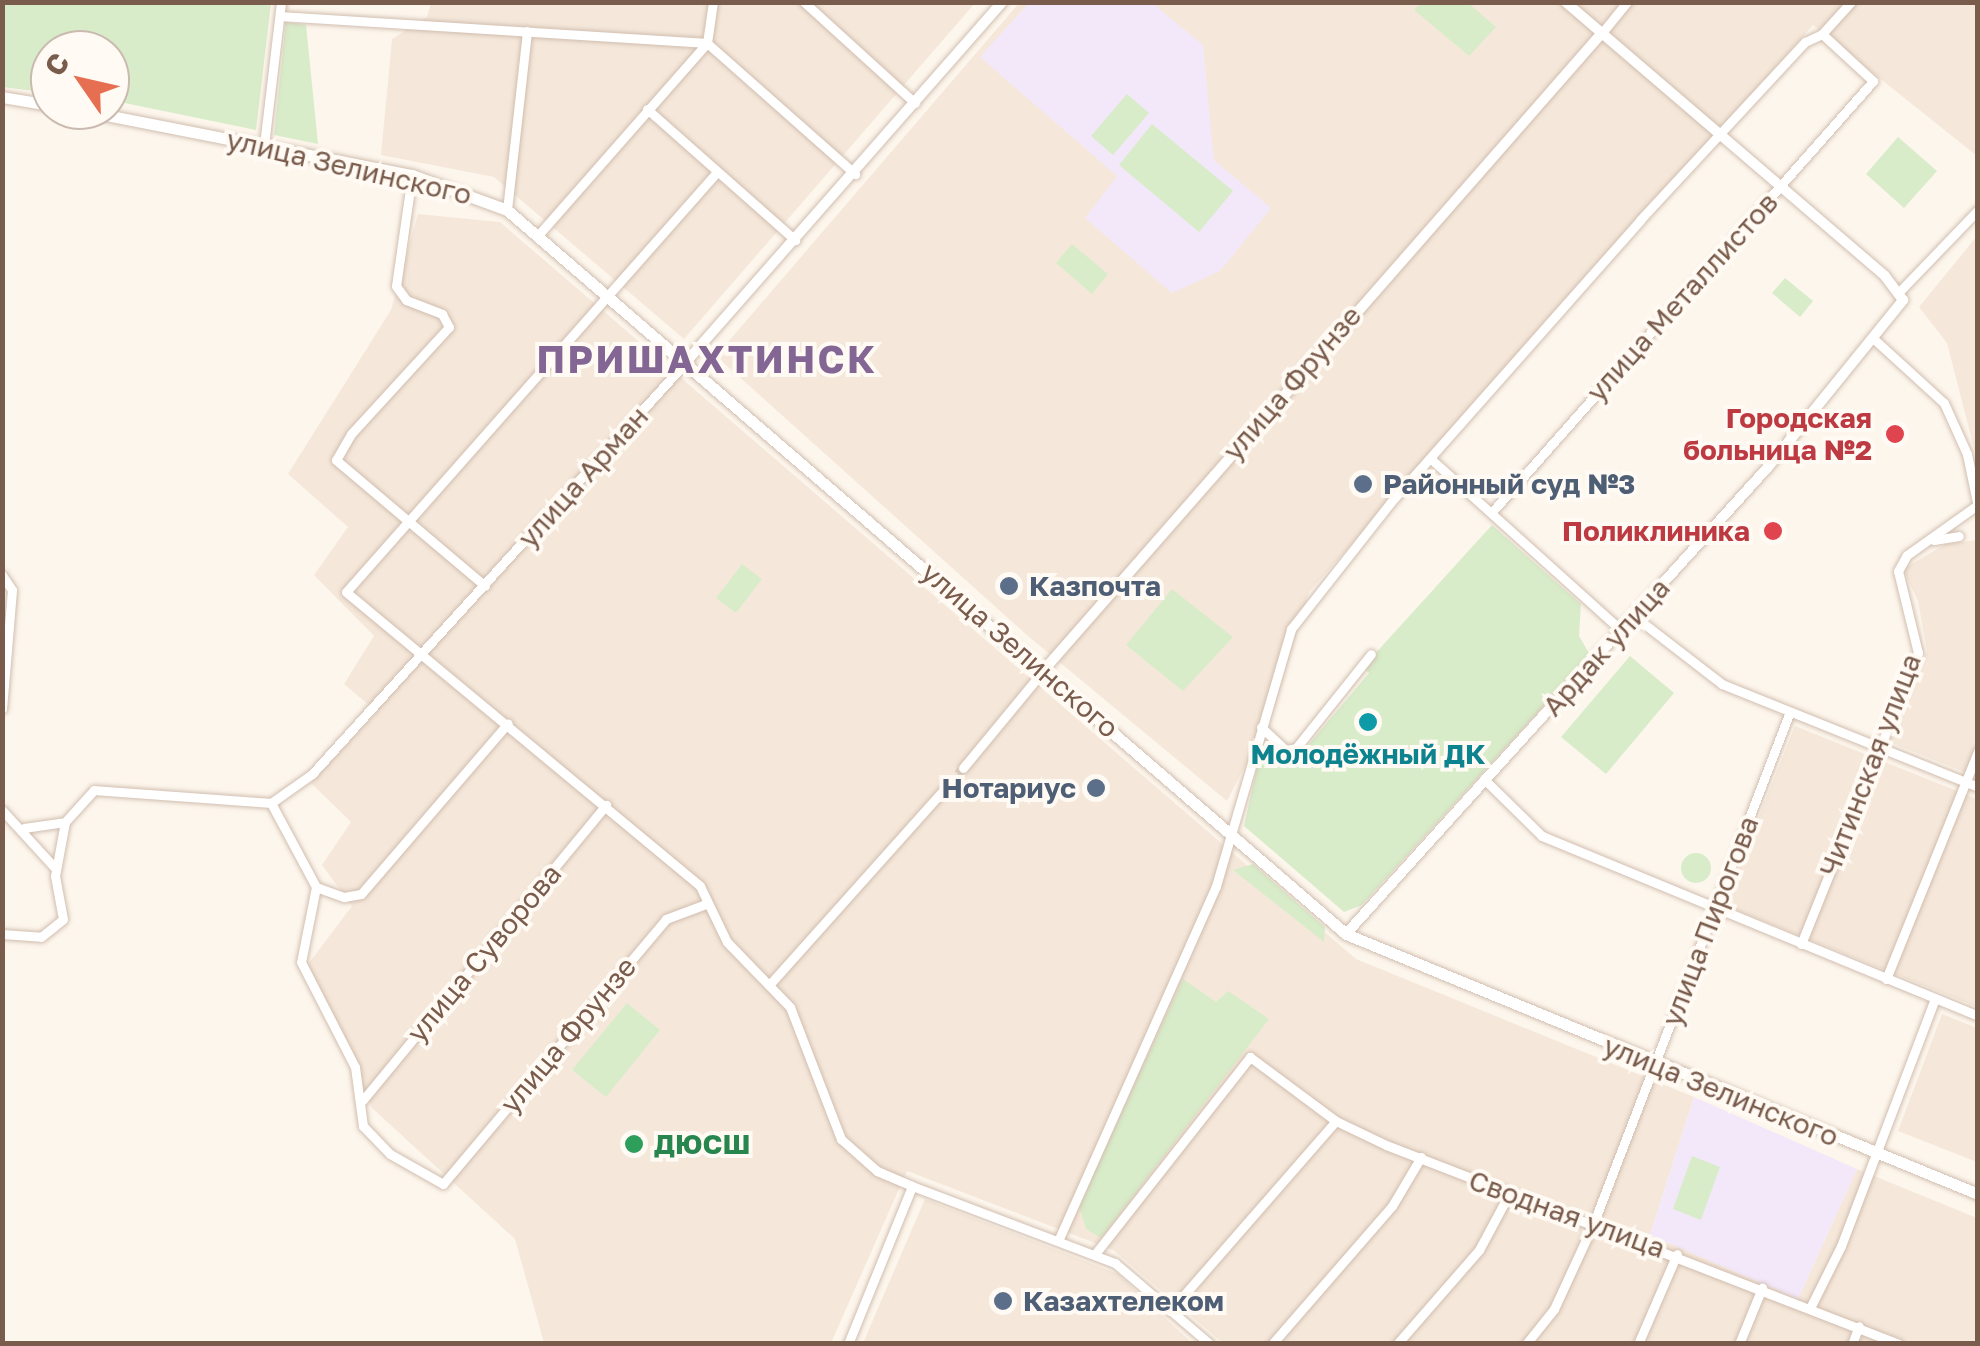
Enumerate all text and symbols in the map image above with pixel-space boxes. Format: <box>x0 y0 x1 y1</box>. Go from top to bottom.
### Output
north arrow <box>30 30 130 130</box>
text: С <box>37 47 76 82</box>
street label: улица Зелинского <box>223 122 475 212</box>
street label: улица Металлистов <box>1579 186 1785 408</box>
street label: улица Фрунзе <box>1216 299 1368 467</box>
district label: ПРИШАХТИНСК <box>536 336 878 382</box>
street label: улица Арман <box>511 400 655 554</box>
place label: Городская больница №2 <box>1683 401 1872 467</box>
marker: Городская больница №2 <box>1882 421 1908 447</box>
place label: Районный суд №3 <box>1383 467 1635 501</box>
marker: Районный суд №3 <box>1352 473 1374 495</box>
place label: Поликлиника <box>1562 514 1750 548</box>
marker: Поликлиника <box>1760 518 1786 544</box>
street label: улица Зелинского <box>914 555 1126 745</box>
place label: Казпочта <box>1029 569 1161 603</box>
street label: Ардак улица <box>1535 571 1677 723</box>
marker: Казпочта <box>998 575 1020 597</box>
street label: Читинская улица <box>1812 649 1928 881</box>
marker: Молодёжный ДК <box>1357 711 1379 733</box>
place label: Молодёжный ДК <box>1250 737 1486 771</box>
place label: Нотариус <box>941 771 1076 805</box>
marker: Нотариус <box>1085 777 1107 799</box>
street label: улица Пирогова <box>1655 811 1765 1031</box>
street label: улица Суворова <box>400 857 568 1049</box>
street label: улица Фрунзе <box>493 950 643 1120</box>
street label: улица Зелинского <box>1599 1029 1843 1153</box>
place label: ДЮСШ <box>654 1127 750 1161</box>
marker: ДЮСШ <box>623 1133 645 1155</box>
street label: Сводная улица <box>1464 1163 1670 1265</box>
place label: Казахтелеком <box>1023 1284 1224 1318</box>
marker: Казахтелеком <box>992 1290 1014 1312</box>

